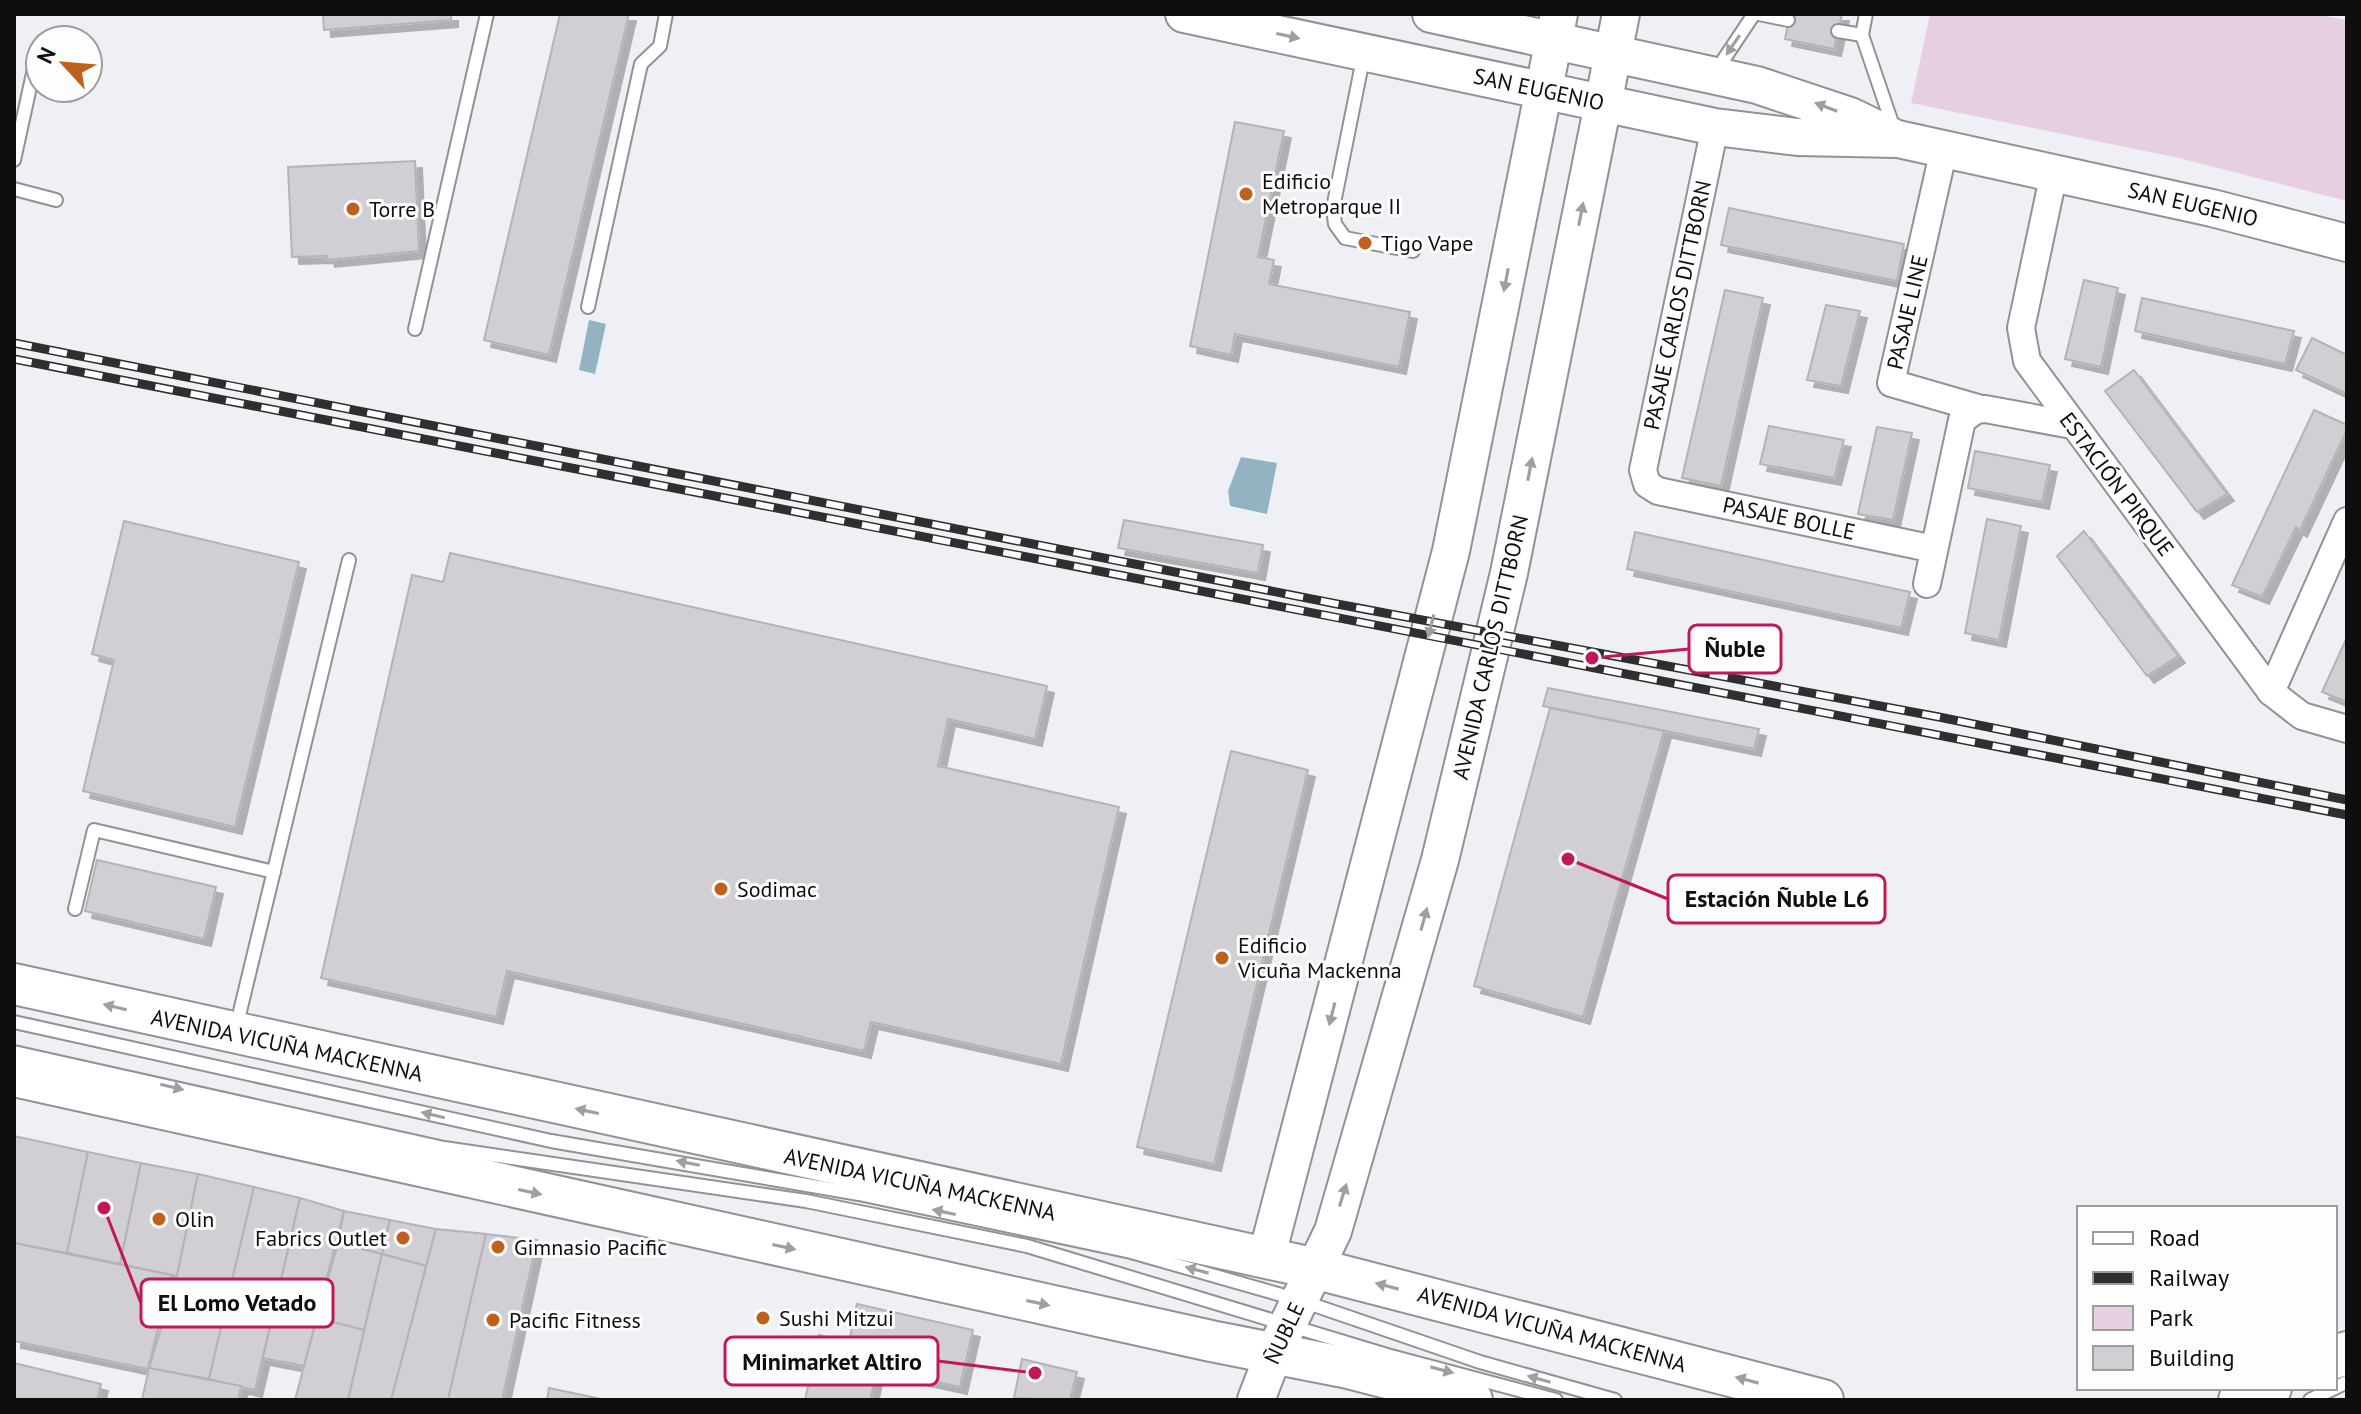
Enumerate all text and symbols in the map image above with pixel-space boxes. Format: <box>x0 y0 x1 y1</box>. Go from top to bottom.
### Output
north arrow <box>24 24 104 104</box>
one-way arrow <box>1276 30 1301 43</box>
one-way arrow <box>1726 34 1741 55</box>
text: N <box>30 43 62 68</box>
street label: SAN EUGENIO <box>1471 61 1607 117</box>
one-way arrow <box>1814 100 1838 113</box>
place label: Edificio Metroparque II <box>1262 167 1401 220</box>
street label: SAN EUGENIO <box>2125 175 2261 233</box>
street label: PASAJE CARLOS DITTBORN <box>1637 178 1717 432</box>
marker: Edificio Metroparque II <box>1237 185 1255 203</box>
place label: Torre B <box>369 195 435 223</box>
marker: Torre B <box>344 200 362 218</box>
one-way arrow <box>1575 201 1588 226</box>
place label: Tigo Vape <box>1381 229 1473 257</box>
marker: Tigo Vape <box>1356 234 1374 252</box>
street label: PASAJE LINE <box>1880 252 1934 372</box>
one-way arrow <box>1500 268 1512 293</box>
street label: ESTACIÓN PIRQUE <box>2054 406 2180 562</box>
one-way arrow <box>1524 456 1537 481</box>
street label: PASAJE BOLLE <box>1720 490 1858 546</box>
street label: AVENIDA CARLOS DITTBORN <box>1446 512 1534 782</box>
one-way arrow <box>1425 614 1437 639</box>
callout: Ñuble <box>1689 625 1781 673</box>
text: Ñuble <box>1705 633 1765 664</box>
place label: Sodimac <box>737 875 817 903</box>
callout: Estación Ñuble L6 <box>1668 875 1885 923</box>
marker: Sodimac <box>712 880 730 898</box>
text: Estación Ñuble L6 <box>1685 883 1869 914</box>
one-way arrow <box>1418 906 1430 931</box>
place label: Edificio Vicuña Mackenna <box>1237 931 1402 984</box>
marker: Edificio Vicuña Mackenna <box>1213 949 1231 967</box>
one-way arrow <box>102 1000 127 1013</box>
one-way arrow <box>1326 1001 1338 1026</box>
street label: AVENIDA VICUÑA MACKENNA <box>149 1003 425 1087</box>
one-way arrow <box>160 1081 185 1094</box>
one-way arrow <box>575 1104 600 1117</box>
one-way arrow <box>420 1108 445 1121</box>
street label: AVENIDA VICUÑA MACKENNA <box>782 1142 1058 1226</box>
one-way arrow <box>676 1157 701 1169</box>
one-way arrow <box>1337 1183 1350 1207</box>
one-way arrow <box>518 1186 543 1199</box>
place label: Olin <box>175 1205 214 1233</box>
one-way arrow <box>931 1205 956 1218</box>
legend <box>2077 1206 2337 1390</box>
marker: Olin <box>150 1210 168 1228</box>
text: Road <box>2149 1222 2200 1253</box>
place label: Fabrics Outlet <box>255 1224 388 1252</box>
marker: Fabrics Outlet <box>394 1229 412 1247</box>
place label: Gimnasio Pacific <box>514 1233 667 1261</box>
marker: Gimnasio Pacific <box>489 1238 507 1256</box>
one-way arrow <box>772 1241 797 1254</box>
text: Railway <box>2149 1262 2229 1293</box>
one-way arrow <box>1185 1263 1210 1275</box>
callout: El Lomo Vetado <box>141 1279 333 1327</box>
one-way arrow <box>1375 1280 1400 1292</box>
street label: AVENIDA VICUÑA MACKENNA <box>1415 1280 1689 1378</box>
text: El Lomo Vetado <box>158 1287 316 1318</box>
one-way arrow <box>1026 1297 1051 1310</box>
street label: ÑUBLE <box>1258 1298 1310 1368</box>
text: Park <box>2149 1302 2194 1333</box>
place label: Sushi Mitzui <box>779 1304 894 1332</box>
place label: Pacific Fitness <box>509 1306 641 1334</box>
marker: Sushi Mitzui <box>754 1309 772 1327</box>
marker: Pacific Fitness <box>484 1311 502 1329</box>
callout: Minimarket Altiro <box>725 1337 938 1385</box>
text: Building <box>2149 1342 2235 1373</box>
text: Minimarket Altiro <box>742 1346 922 1377</box>
one-way arrow <box>1430 1364 1455 1376</box>
one-way arrow <box>1527 1372 1551 1385</box>
one-way arrow <box>1735 1374 1760 1386</box>

